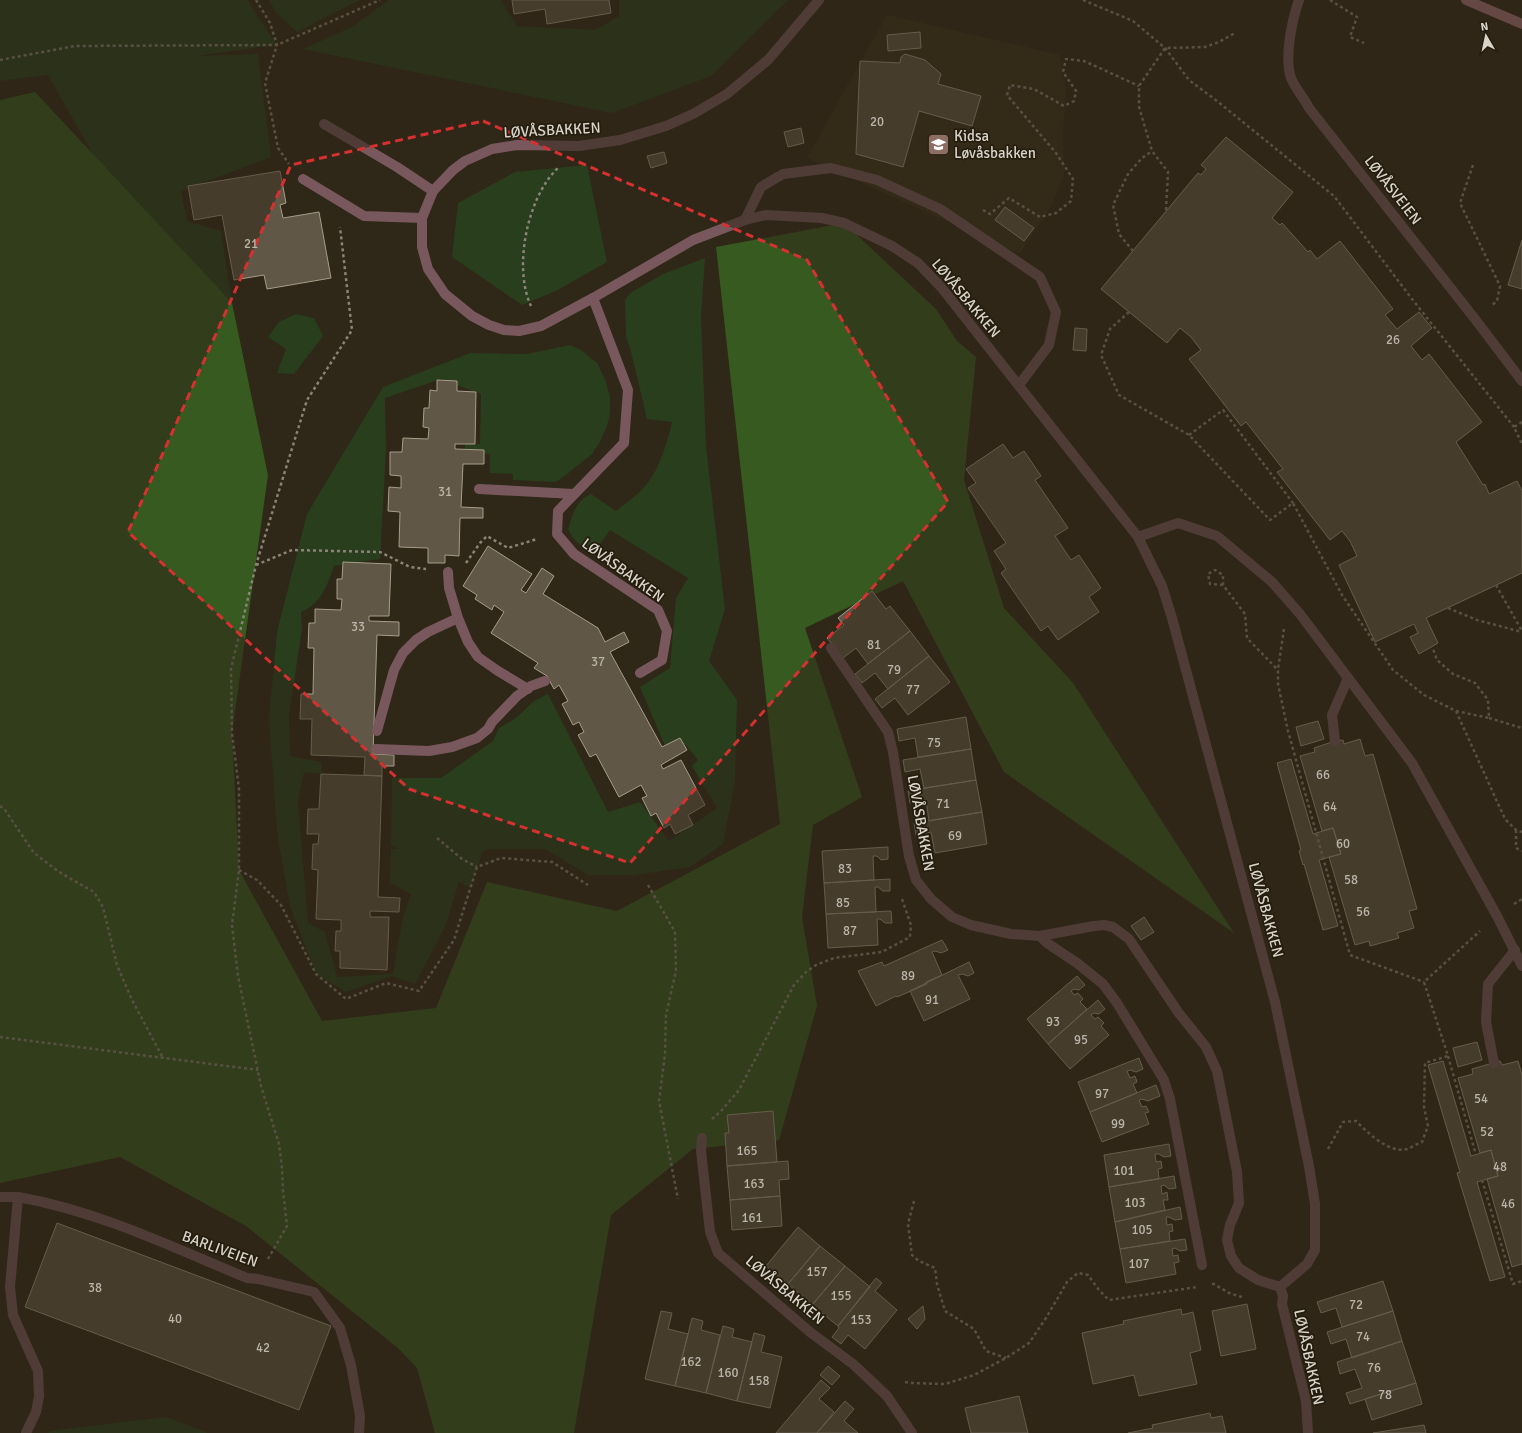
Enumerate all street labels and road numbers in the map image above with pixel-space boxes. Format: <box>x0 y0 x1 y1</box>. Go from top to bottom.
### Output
street label: LØVÅSBAKKEN <box>503 118 601 142</box>
street label: LØVÅSVEIEN <box>1361 152 1425 228</box>
street label: LØVÅSBAKKEN <box>928 255 1004 341</box>
street label: LØVÅSBAKKEN <box>578 534 668 606</box>
street label: LØVÅSBAKKEN <box>904 773 938 873</box>
street label: LØVÅSBAKKEN <box>1245 861 1287 959</box>
street label: BARLIVEIEN <box>180 1227 260 1271</box>
street label: LØVÅSBAKKEN <box>742 1252 828 1328</box>
street label: LØVÅSBAKKEN <box>1290 1308 1328 1406</box>

